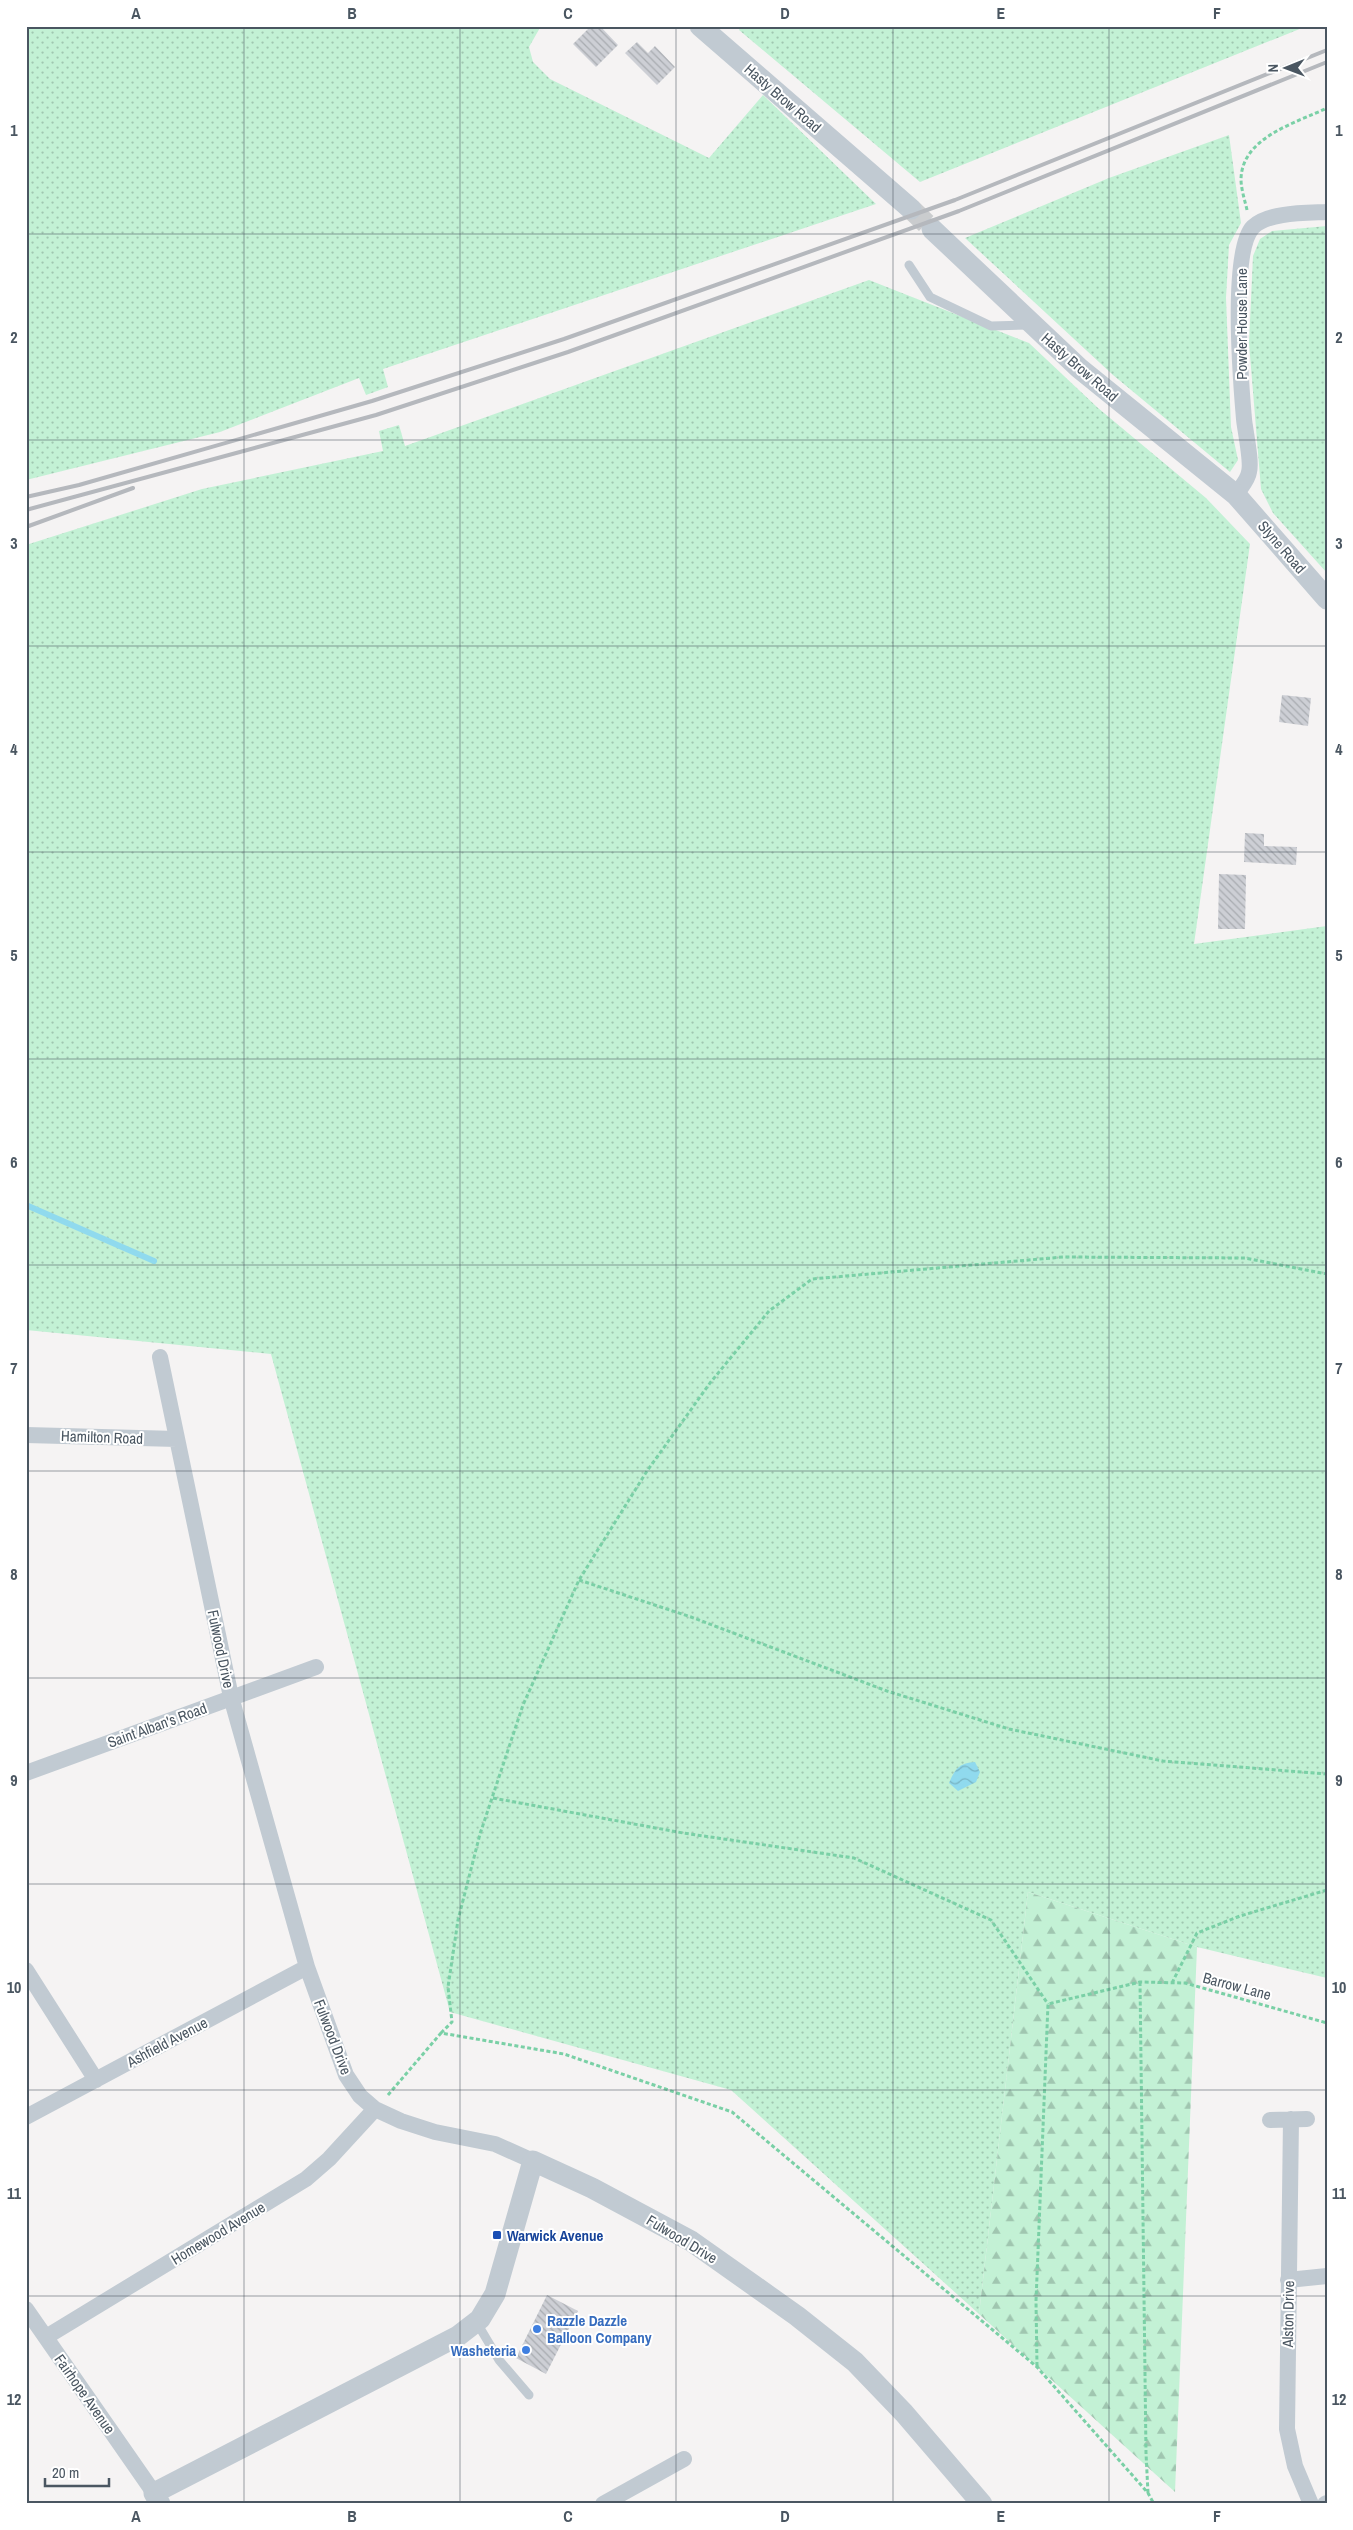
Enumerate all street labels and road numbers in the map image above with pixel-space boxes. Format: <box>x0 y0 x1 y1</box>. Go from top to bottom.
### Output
street label: Hasty Brow Road <box>740 59 826 137</box>
street label: Powder House Lane <box>1231 268 1252 380</box>
street label: Hasty Brow Road <box>1037 328 1123 406</box>
street label: Slyne Road <box>1253 516 1311 578</box>
street label: Hamilton Road <box>61 1425 143 1449</box>
street label: Fulwood Drive <box>202 1608 240 1690</box>
street label: Saint Alban's Road <box>104 1697 210 1753</box>
street label: Barrow Lane <box>1201 1967 1274 2005</box>
street label: Fulwood Drive <box>309 1996 357 2078</box>
street label: Ashfield Avenue <box>122 2012 211 2073</box>
street label: Homewood Avenue <box>167 2197 269 2269</box>
street label: Fulwood Drive <box>643 2210 722 2268</box>
street label: Alston Drive <box>1277 2280 1299 2349</box>
street label: Fairhope Avenue <box>50 2350 120 2438</box>

